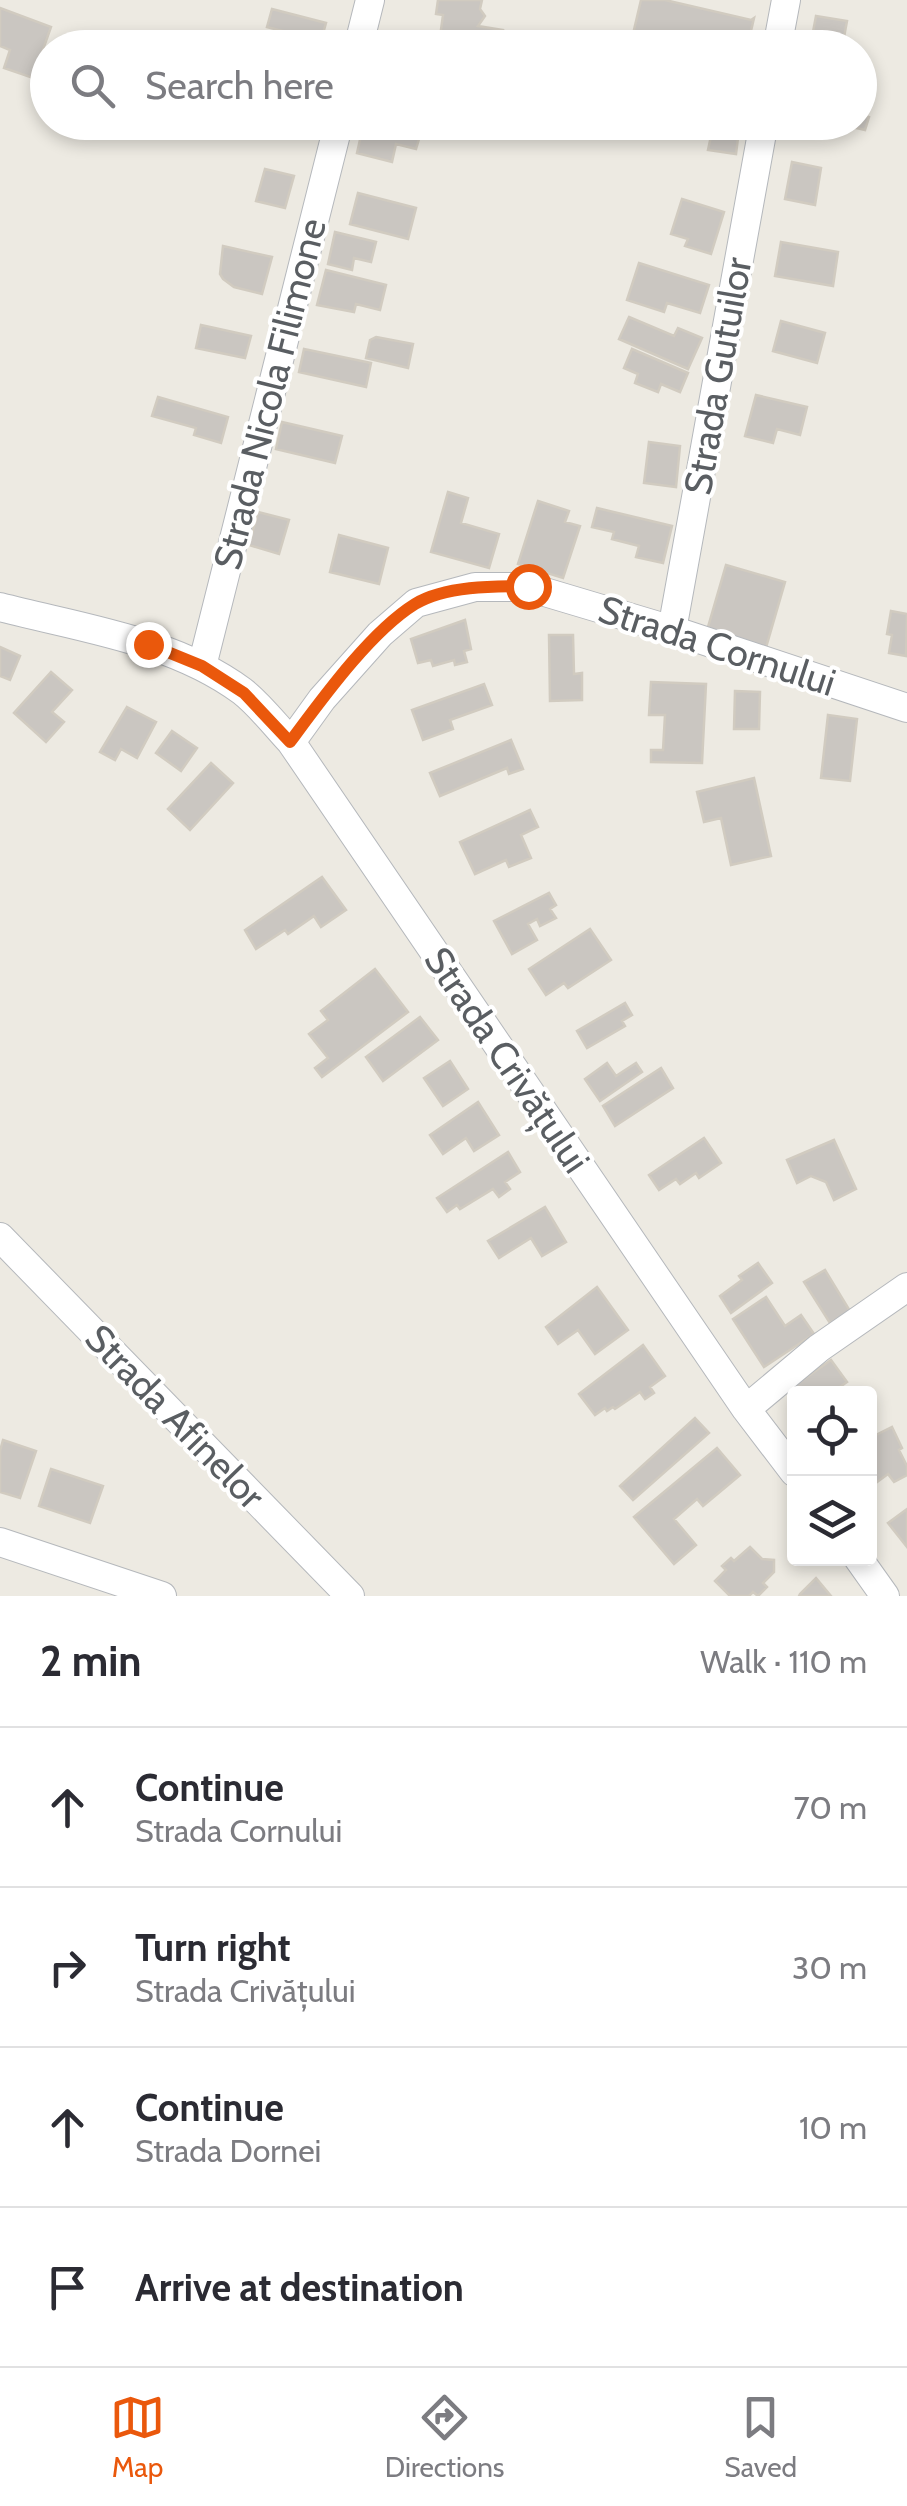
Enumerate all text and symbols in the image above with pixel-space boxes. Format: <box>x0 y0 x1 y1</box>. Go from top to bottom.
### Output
search box <box>30 30 877 140</box>
icon: search <box>65 58 120 113</box>
text: Search here <box>145 62 334 109</box>
street label: Strada Nicola Filimone <box>203 214 336 574</box>
street label: Strada Gutuilor <box>674 254 761 498</box>
route start <box>506 564 552 610</box>
street label: Strada Cornului <box>593 585 841 706</box>
route end <box>126 622 172 668</box>
street label: Strada Crivățului <box>414 938 600 1182</box>
street label: Strada Afinelor <box>76 1315 275 1519</box>
map controls <box>787 1386 877 1566</box>
button: locate <box>787 1386 877 1476</box>
button: layers <box>787 1476 877 1566</box>
text: 2 min <box>40 1635 141 1687</box>
text: Walk · 110 m <box>700 1642 867 1681</box>
text: Continue <box>135 1764 284 1811</box>
icon: ahead <box>40 1780 95 1835</box>
text: 70 m <box>794 1788 867 1827</box>
text: Strada Cornului <box>135 1811 342 1850</box>
text: Turn right <box>135 1924 291 1971</box>
icon: right <box>40 1940 95 1995</box>
text: 30 m <box>792 1948 867 1987</box>
text: Strada Crivățului <box>135 1971 356 2010</box>
text: Continue <box>135 2084 284 2131</box>
icon: ahead <box>40 2100 95 2155</box>
text: 10 m <box>799 2108 867 2147</box>
text: Strada Dornei <box>135 2131 321 2170</box>
icon: arrive <box>40 2260 95 2315</box>
text: Arrive at destination <box>135 2264 464 2311</box>
tab: Map <box>110 2390 165 2484</box>
tab: Directions <box>385 2390 504 2484</box>
tab: Saved <box>724 2390 797 2484</box>

